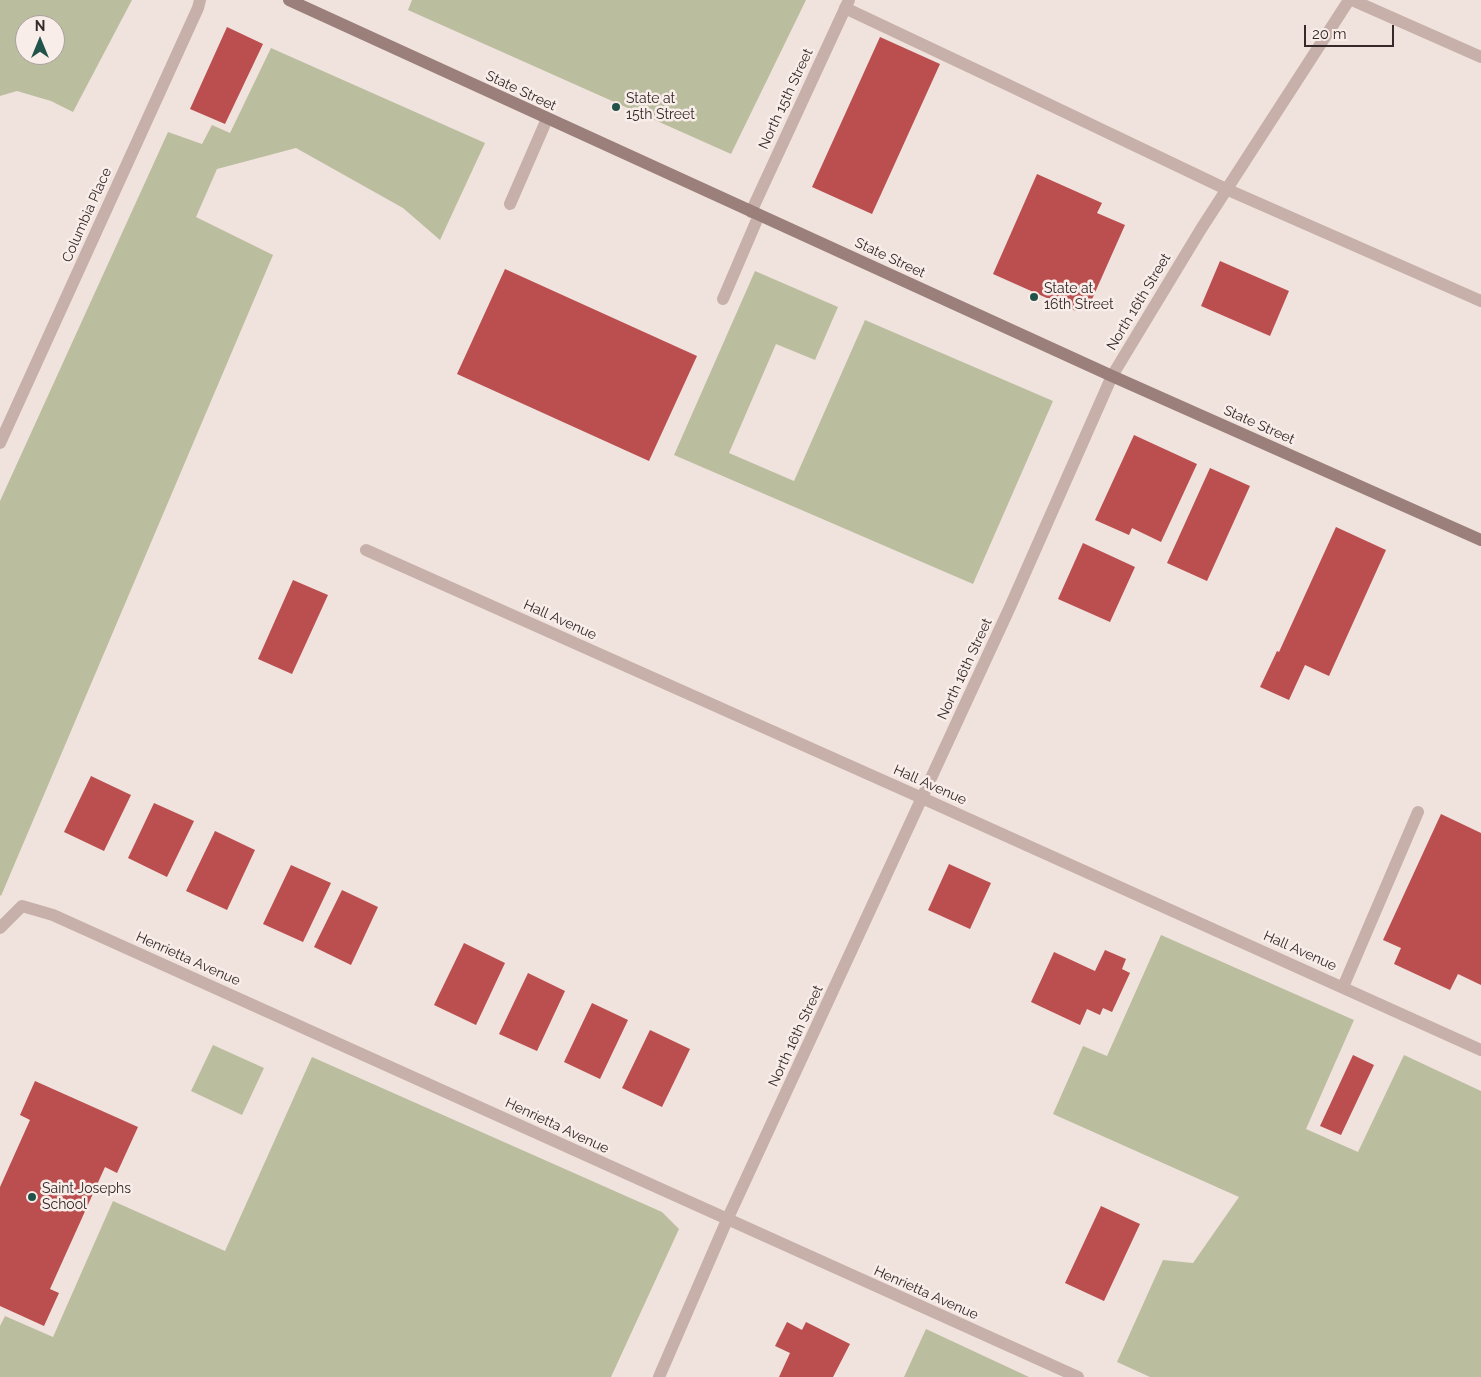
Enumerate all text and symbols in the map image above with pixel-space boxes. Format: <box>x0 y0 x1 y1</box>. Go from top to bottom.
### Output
north arrow <box>15 15 65 65</box>
scale bar <box>1306 15 1396 47</box>
text: N <box>35 18 45 34</box>
text: 20 m <box>1312 25 1347 43</box>
street label: North 15th Street <box>755 46 817 152</box>
street label: State Street <box>483 67 559 115</box>
place label: State at 15th Street <box>626 91 695 124</box>
marker: State at 15th Street <box>610 101 622 113</box>
street label: Columbia Place <box>59 165 115 265</box>
street label: State Street <box>852 234 928 282</box>
street label: North 16th Street <box>1103 251 1175 353</box>
place label: State at 16th Street <box>1044 281 1114 314</box>
marker: State at 16th Street <box>1028 291 1040 303</box>
street label: State Street <box>1221 402 1297 448</box>
street label: Hall Avenue <box>521 596 599 644</box>
street label: North 16th Street <box>934 616 996 722</box>
street label: Hall Avenue <box>891 761 969 809</box>
street label: Hall Avenue <box>1261 927 1339 975</box>
street label: Henrietta Avenue <box>133 928 243 990</box>
street label: North 16th Street <box>765 983 827 1089</box>
street label: Henrietta Avenue <box>503 1095 611 1157</box>
place label: Saint Josephs School <box>42 1181 131 1214</box>
marker: Saint Josephs School <box>26 1191 38 1203</box>
street label: Henrietta Avenue <box>871 1262 981 1324</box>

